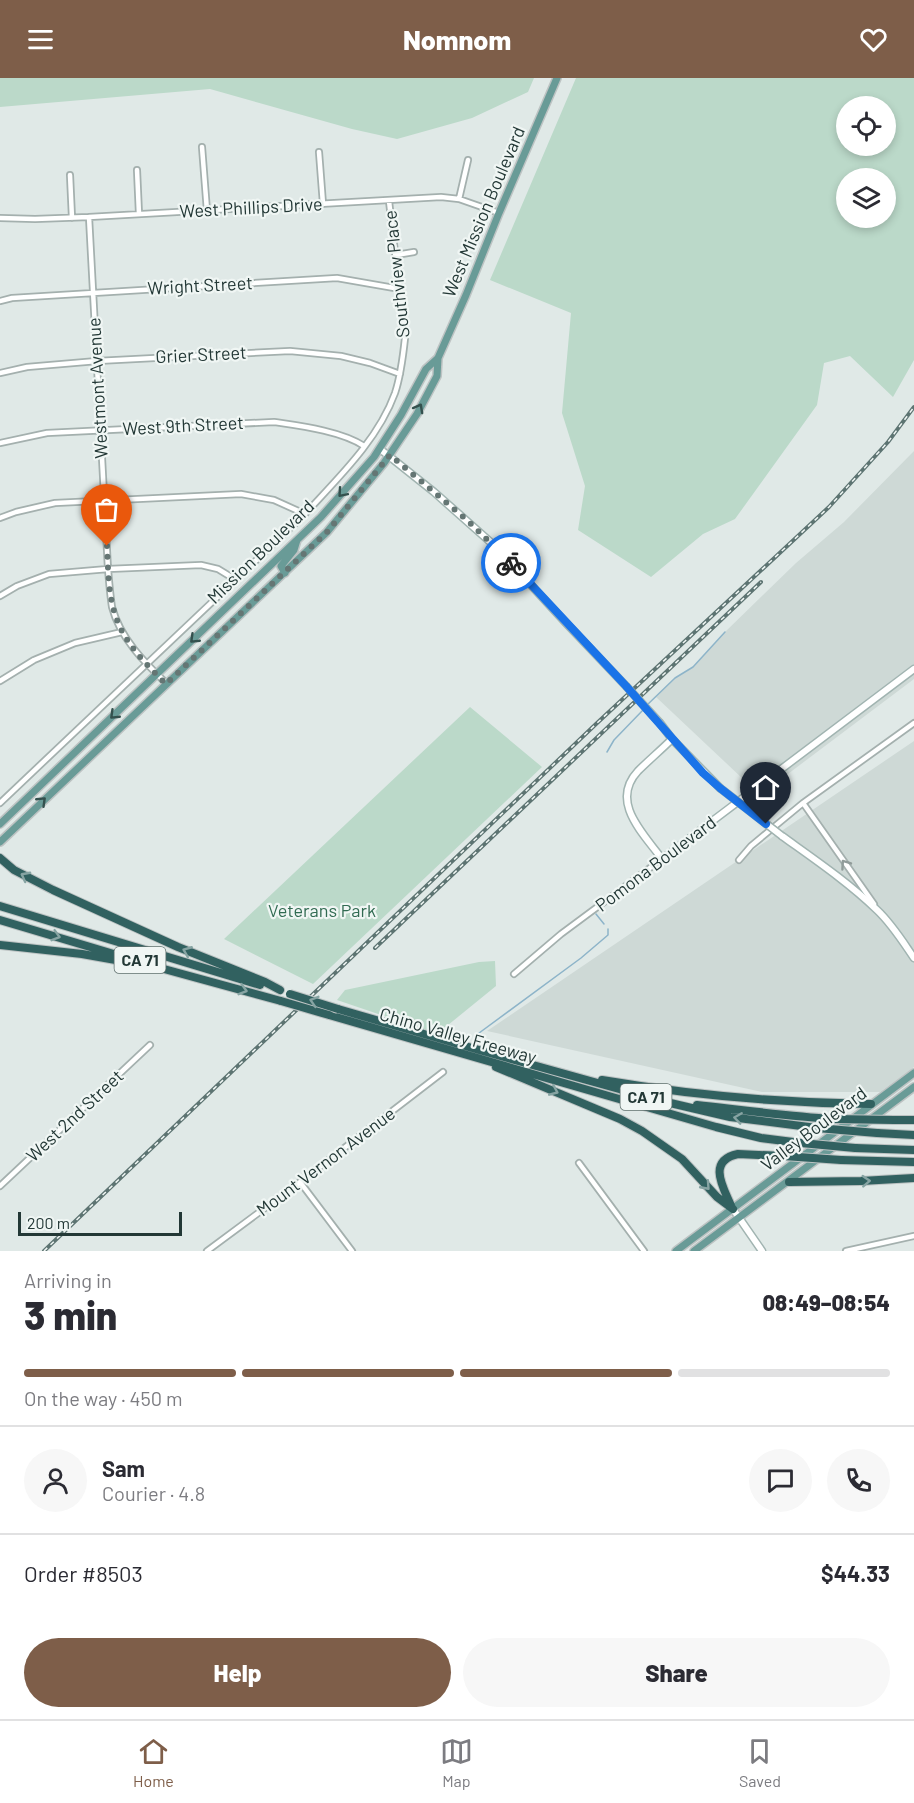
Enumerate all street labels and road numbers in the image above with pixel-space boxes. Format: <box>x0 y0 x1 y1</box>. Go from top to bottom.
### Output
street label: West Mission Boulevard <box>437 123 529 300</box>
street label: West Phillips Drive <box>179 192 323 222</box>
street label: Southview Place <box>378 209 414 339</box>
street label: Wright Street <box>147 271 253 299</box>
street label: Westmont Avenue <box>82 317 112 459</box>
street label: Grier Street <box>155 341 247 367</box>
street label: West 9th Street <box>122 411 244 439</box>
street label: Mission Boulevard <box>202 495 318 608</box>
street label: Pomona Boulevard <box>591 811 720 916</box>
road number: CA 71 <box>114 947 166 973</box>
street label: Chino Valley Freeway <box>377 1002 539 1068</box>
street label: West 2nd Street <box>21 1065 128 1166</box>
street label: Valley Boulevard <box>756 1081 871 1175</box>
road number: CA 71 <box>620 1084 672 1110</box>
street label: Mount Vernon Avenue <box>252 1102 399 1221</box>

